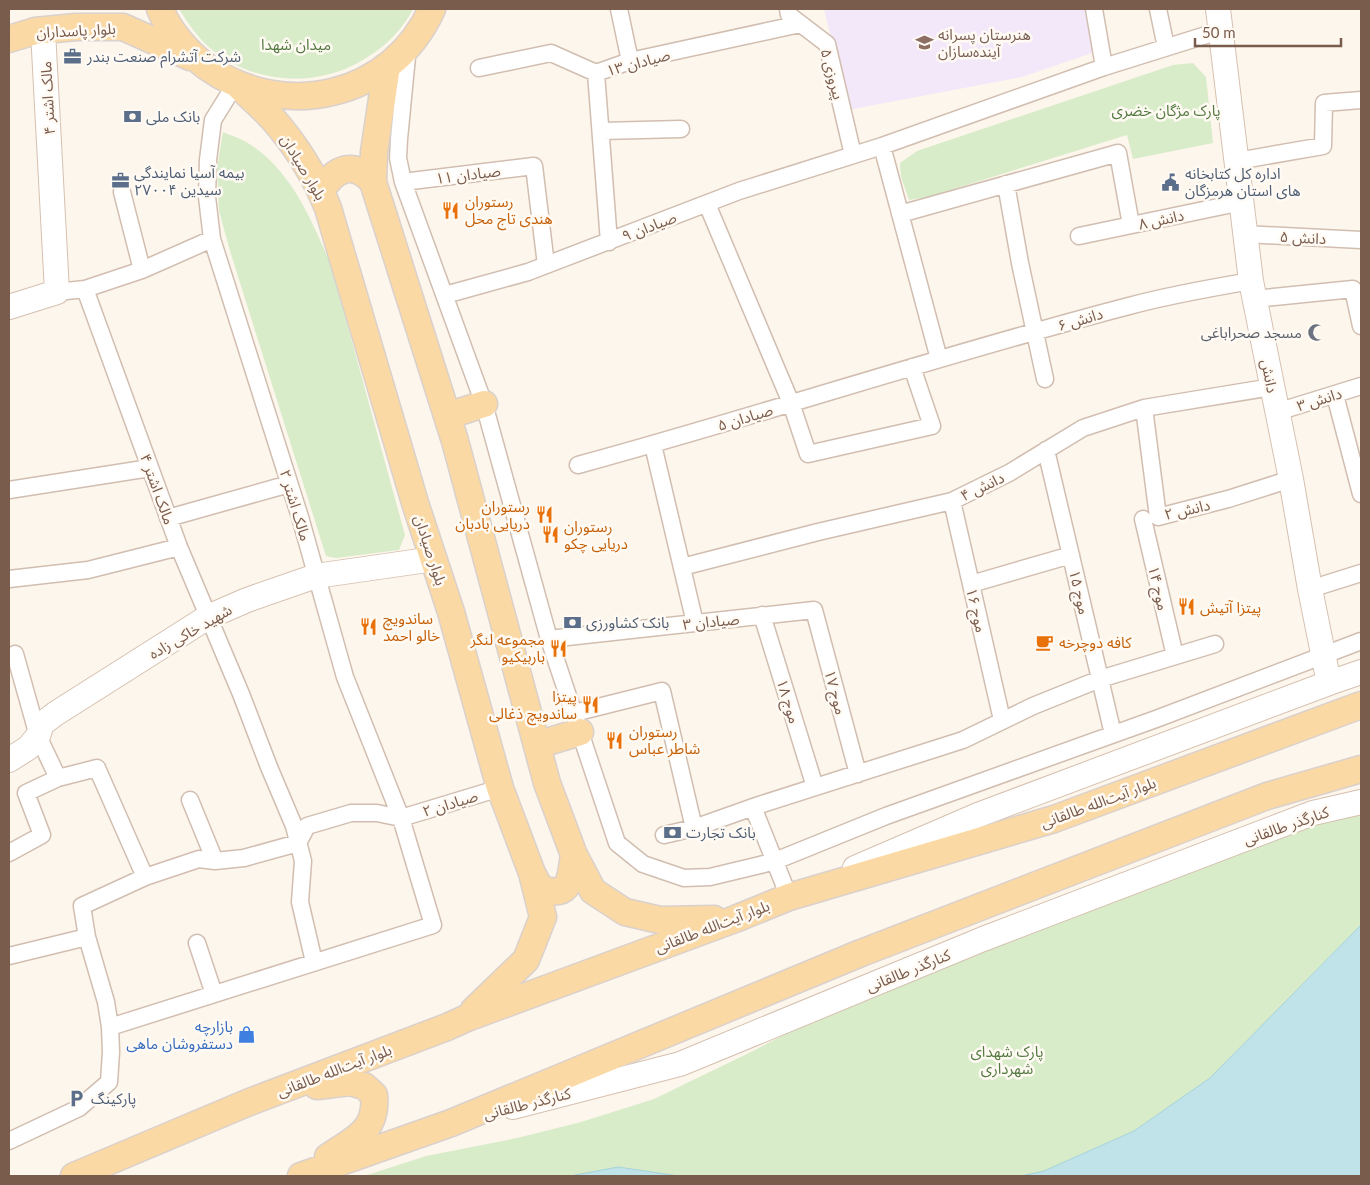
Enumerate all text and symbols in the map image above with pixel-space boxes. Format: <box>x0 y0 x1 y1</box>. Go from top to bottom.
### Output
scale bar <box>1195 15 1341 47</box>
street label: بلوار پاسداران <box>36 19 116 43</box>
text: 50 m <box>1202 23 1236 41</box>
place label: هنرستان پسرانه آینده‌سازان <box>938 25 1031 61</box>
school or university icon: هنرستان پسرانه آینده‌سازان <box>914 33 934 53</box>
park label: میدان شهدا <box>261 35 331 54</box>
street label: صیادان ۱۳ <box>604 45 672 80</box>
office icon: شرکت آتشرام صنعت بندر <box>63 46 83 66</box>
place label: شرکت آتشرام صنعت بندر <box>86 47 241 68</box>
street label: پیروزی ۵ <box>816 47 848 102</box>
street label: مالک اشتر ۴ <box>36 61 59 135</box>
park label: پارک مژگان خضری <box>1111 101 1221 121</box>
bank icon: بانک ملی <box>122 106 142 126</box>
place label: بانک ملی <box>146 107 200 126</box>
street label: بلوار صیادان <box>277 131 331 203</box>
street label: صیادان ۱۱ <box>434 161 502 188</box>
place label: بیمه آسیا نمایندگی سیدین ۲۷۰۰۴ <box>134 163 244 199</box>
place label: اداره کل کتابخانه های استان هرمزگان <box>1185 164 1301 200</box>
office icon: بیمه آسیا نمایندگی سیدین ۲۷۰۰۴ <box>110 171 130 191</box>
public building icon: اداره کل کتابخانه های استان هرمزگان <box>1161 172 1181 192</box>
place label: رستوران هندی تاج محل <box>465 192 553 231</box>
restaurant icon: رستوران هندی تاج محل <box>441 200 461 220</box>
street label: دانش ۸ <box>1137 205 1186 234</box>
street label: صیادان ۹ <box>619 207 679 246</box>
street label: دانش ۵ <box>1279 227 1327 248</box>
street label: دانش ۶ <box>1055 304 1105 335</box>
mosque icon: مسجد صحراباغی <box>1306 322 1326 342</box>
place label: مسجد صحراباغی <box>1201 323 1302 342</box>
street label: دانش <box>1257 358 1282 394</box>
street label: دانش ۳ <box>1294 384 1344 415</box>
street label: صیادان ۵ <box>715 400 775 435</box>
street label: مالک اشتر ۴ <box>136 451 179 527</box>
street label: مالک اشتر ۲ <box>276 467 315 543</box>
street label: دانش ۴ <box>957 468 1007 505</box>
street label: دانش ۲ <box>1162 495 1212 524</box>
place label: رستوران دریایی بادبان <box>455 497 530 533</box>
restaurant icon: رستوران دریایی بادبان <box>534 505 554 525</box>
street label: بلوار صیادان <box>410 512 451 588</box>
place label: رستوران دریایی چکو <box>564 517 628 554</box>
restaurant icon: رستوران دریایی چکو <box>540 525 560 545</box>
street label: موج ۱۴ <box>1141 564 1173 613</box>
street label: موج ۱۵ <box>1062 568 1094 617</box>
street label: موج ۱۶ <box>959 586 991 635</box>
restaurant icon: پیتزا آتیش <box>1176 597 1196 617</box>
place label: پیتزا آتیش <box>1200 598 1261 618</box>
street label: شهید خاکی زاده <box>145 600 235 663</box>
place label: ساندویچ خالو احمد <box>383 609 440 645</box>
street label: صیادان ۳ <box>682 609 740 634</box>
bank icon: بانک کشاورزی <box>562 612 582 632</box>
place label: بانک کشاورزی <box>586 613 669 632</box>
restaurant icon: ساندویچ خالو احمد <box>359 617 379 637</box>
place label: مجموعه لنگر باربیکیو <box>470 630 545 666</box>
cafe icon: کافه دوچرخه <box>1035 632 1055 652</box>
place label: کافه دوچرخه <box>1059 633 1132 653</box>
restaurant icon: مجموعه لنگر باربیکیو <box>549 638 569 658</box>
street label: موج ۱۷ <box>818 668 851 717</box>
street label: موج ۱۸ <box>770 677 804 727</box>
place label: پیتزا ساندویچ ذغالی <box>489 687 577 726</box>
restaurant icon: پیتزا ساندویچ ذغالی <box>581 695 601 715</box>
place label: رستوران شاطر عباس <box>629 722 700 758</box>
restaurant icon: رستوران شاطر عباس <box>605 730 625 750</box>
street label: بلوار آیت‌الله طالقانی <box>1038 773 1158 832</box>
street label: صیادان ۲ <box>420 786 480 821</box>
street label: کنارگذر طالقانی <box>1241 802 1332 849</box>
bank icon: بانک تجارت <box>662 822 682 842</box>
place label: بانک تجارت <box>686 823 756 842</box>
street label: بلوار آیت‌الله طالقانی <box>652 896 772 957</box>
street label: کنارگذر طالقانی <box>863 945 954 996</box>
place label: بازارچه دستفروشان ماهی <box>126 1017 233 1053</box>
shop icon: بازارچه دستفروشان ماهی <box>237 1025 257 1045</box>
street label: بلوار آیت‌الله طالقانی <box>274 1040 394 1101</box>
park label: پارک شهدای شهرداری <box>970 1042 1044 1078</box>
street label: کنارگذر طالقانی <box>481 1083 574 1124</box>
parking icon: پارکینگ <box>67 1088 87 1108</box>
place label: پارکینگ <box>91 1089 136 1109</box>

